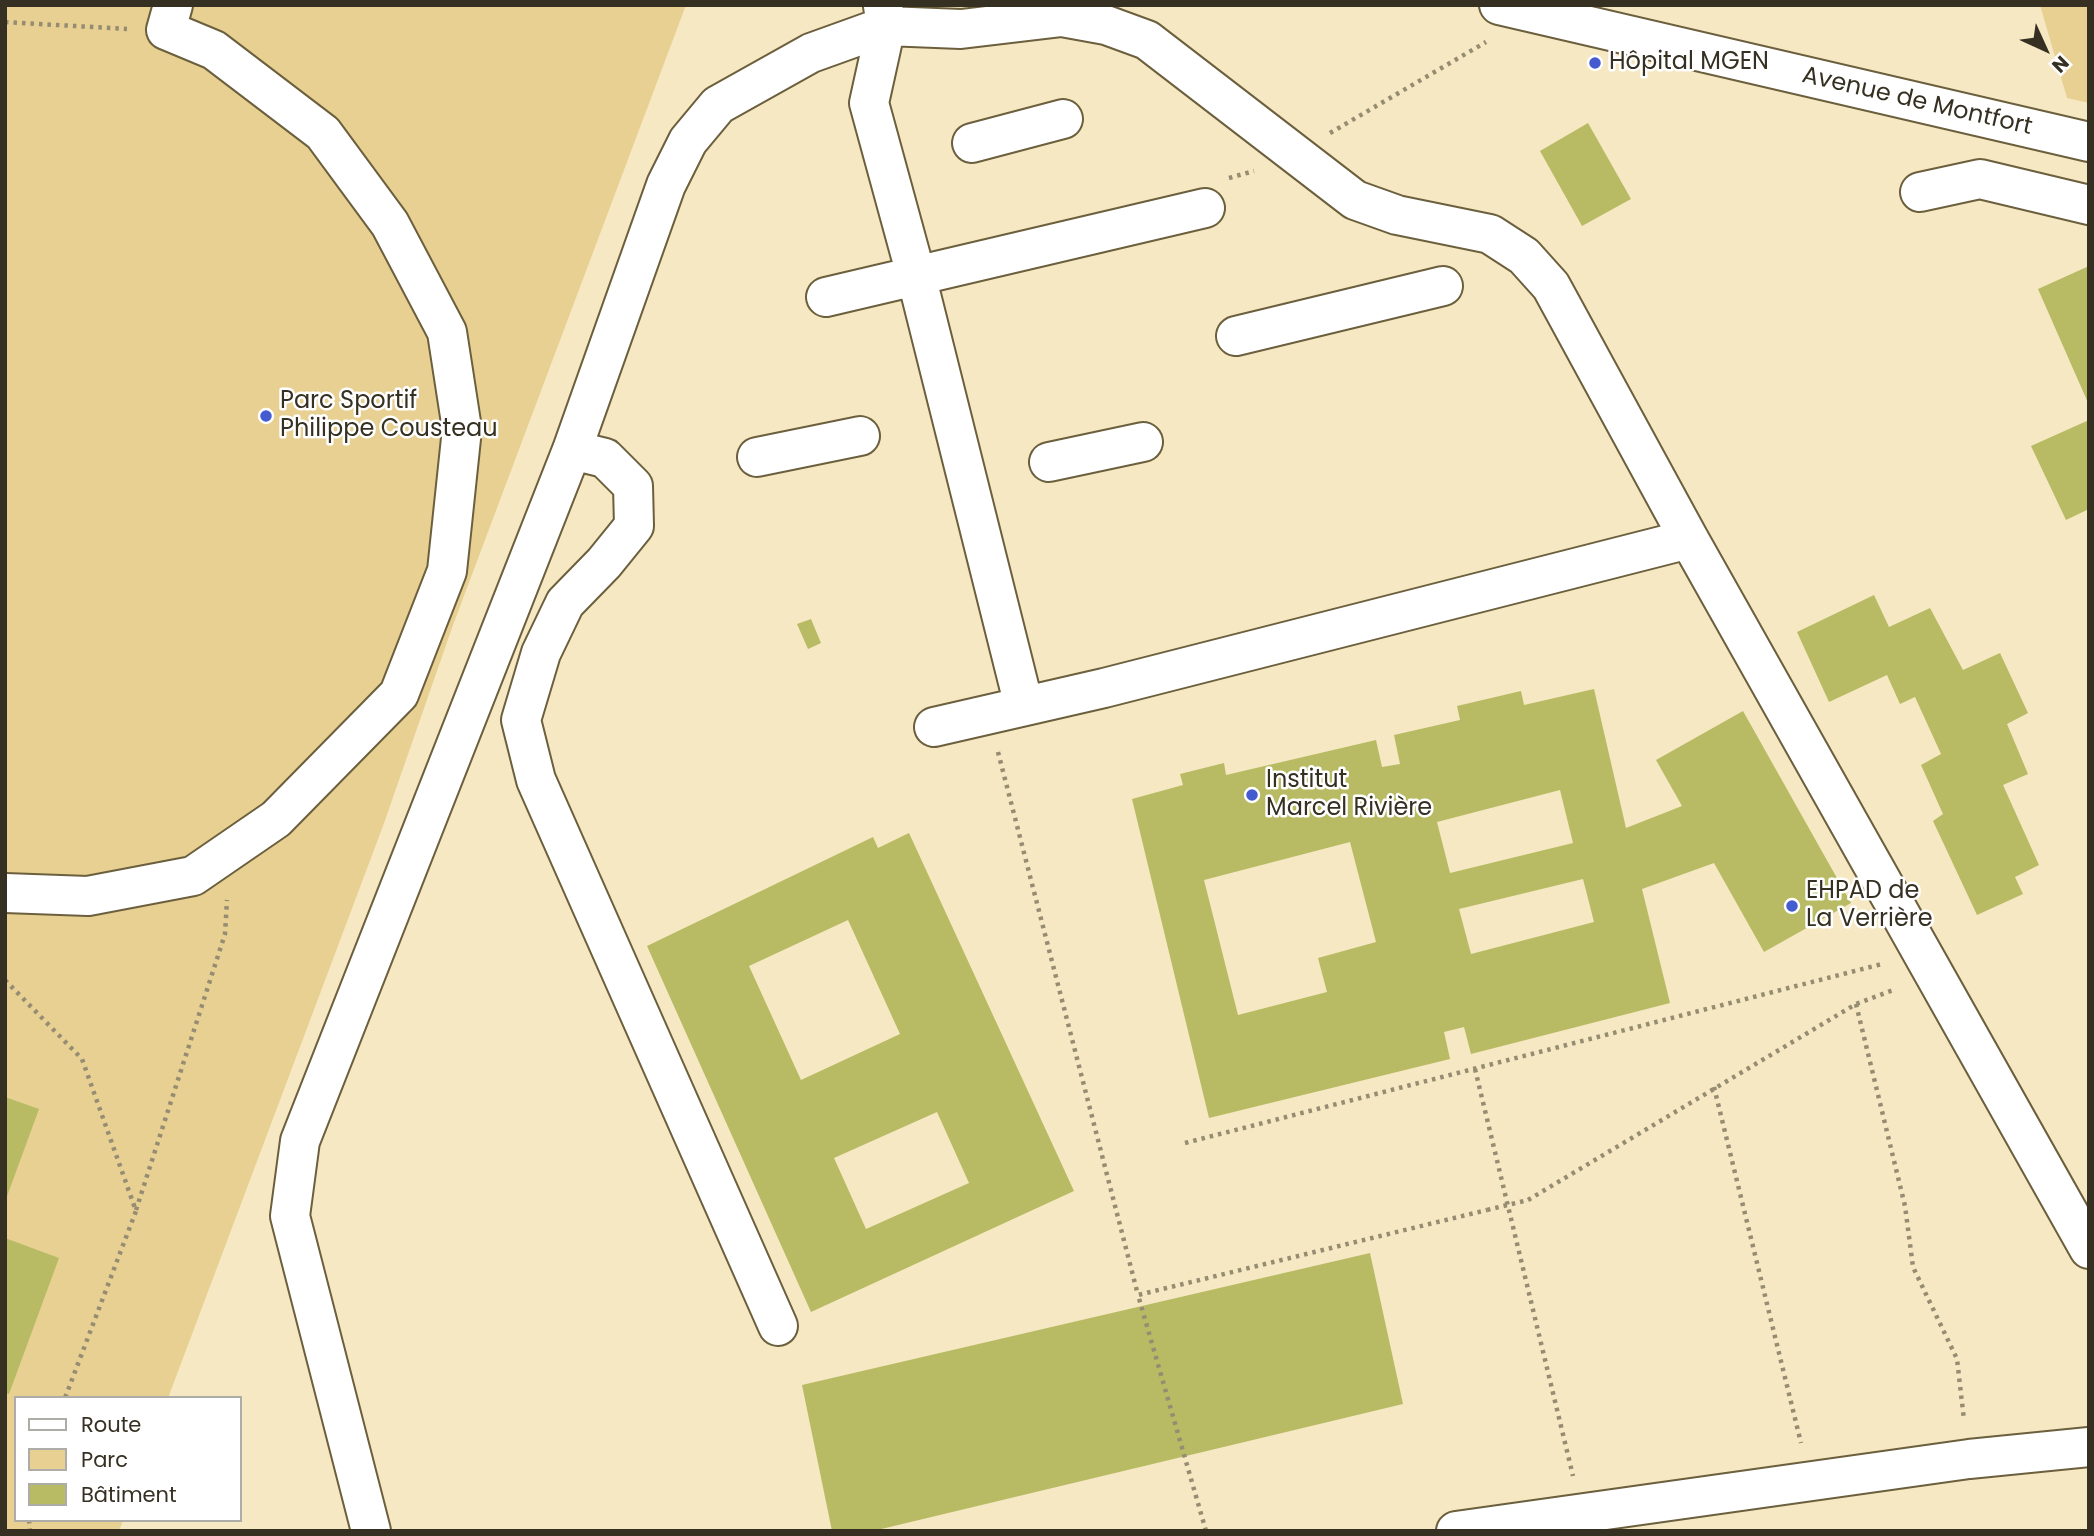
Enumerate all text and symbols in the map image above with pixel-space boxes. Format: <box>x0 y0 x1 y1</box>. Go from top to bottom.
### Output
north arrow <box>2010 14 2080 84</box>
place label: Hôpital MGEN <box>1609 49 1769 77</box>
text: N <box>2046 50 2075 79</box>
marker: Hôpital MGEN <box>1587 55 1603 71</box>
street label: Avenue de Montfort <box>1799 62 2035 142</box>
place label: Parc Sportif Philippe Cousteau <box>280 388 498 444</box>
marker: Parc Sportif Philippe Cousteau <box>258 408 274 424</box>
place label: Institut Marcel Rivière <box>1266 767 1432 823</box>
marker: Institut Marcel Rivière <box>1244 787 1260 803</box>
place label: EHPAD de La Verrière <box>1806 878 1933 934</box>
marker: EHPAD de La Verrière <box>1784 898 1800 914</box>
legend <box>14 1396 242 1522</box>
text: Route <box>81 1410 141 1439</box>
text: Parc <box>81 1445 128 1474</box>
text: Bâtiment <box>81 1480 177 1509</box>

